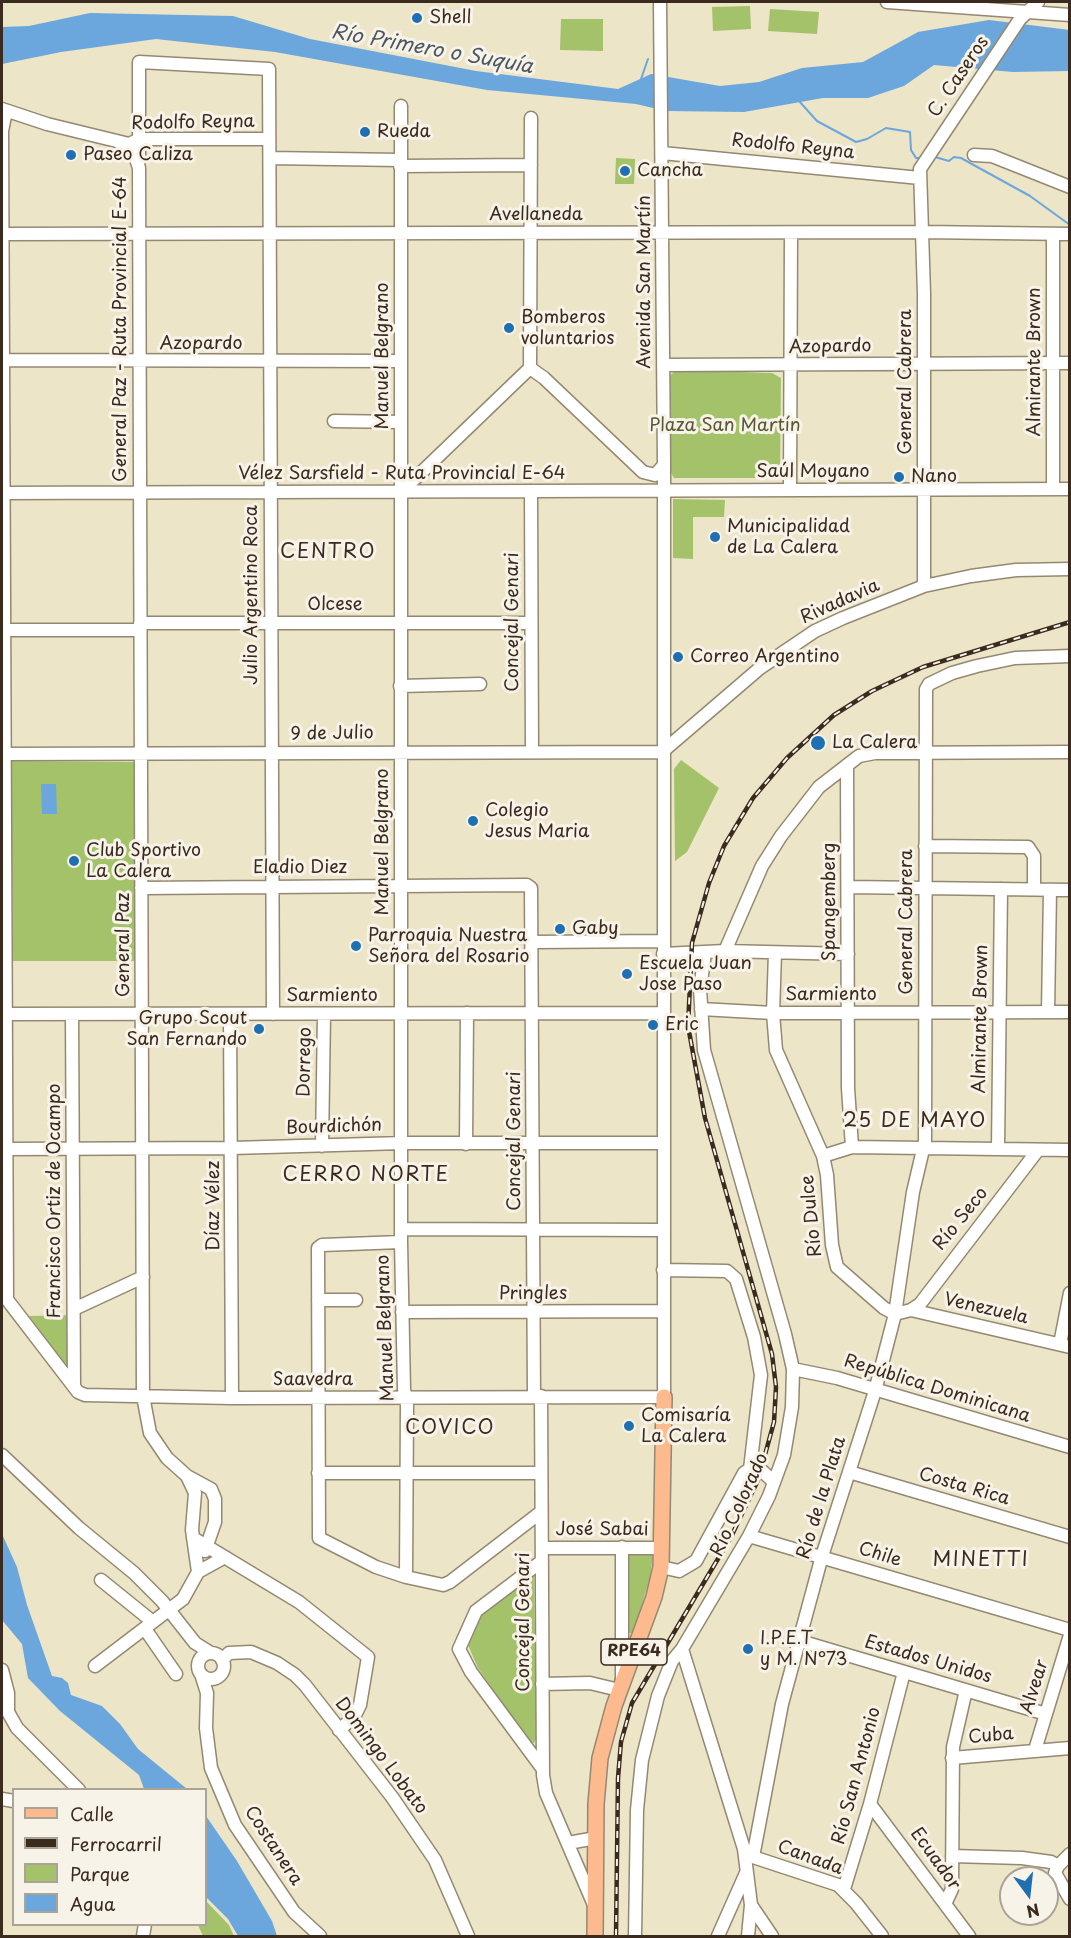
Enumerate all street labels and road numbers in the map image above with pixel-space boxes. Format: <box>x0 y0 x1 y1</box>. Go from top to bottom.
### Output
street label: C. Caseros <box>924 32 994 122</box>
street label: Rodolfo Reyna <box>131 111 255 135</box>
street label: Rodolfo Reyna <box>730 130 856 164</box>
street label: General Paz - Ruta Provincial E-64 <box>110 176 132 482</box>
street label: Avenida San Martín <box>634 195 656 369</box>
street label: Avellaneda <box>489 204 583 226</box>
street label: Manuel Belgrano <box>372 283 394 429</box>
street label: Almirante Brown <box>1024 288 1046 436</box>
street label: General Cabrera <box>895 309 917 455</box>
street label: Azopardo <box>160 333 242 355</box>
street label: Azopardo <box>788 335 872 359</box>
street label: Saúl Moyano <box>756 461 870 483</box>
street label: Vélez Sarsfield - Ruta Provincial E-64 <box>238 463 566 485</box>
street label: Julio Argentino Roca <box>241 505 263 685</box>
street label: Concejal Genari <box>502 552 524 692</box>
street label: Rivadavia <box>797 575 883 629</box>
street label: Olcese <box>307 594 363 616</box>
street label: 9 de Julio <box>290 722 374 746</box>
street label: Manuel Belgrano <box>372 769 394 915</box>
street label: Spangemberg <box>819 843 841 961</box>
street label: General Cabrera <box>896 849 918 995</box>
street label: Eladio Diez <box>253 857 347 879</box>
street label: General Paz <box>113 893 135 997</box>
street label: Almirante Brown <box>969 944 993 1094</box>
street label: Sarmiento <box>785 984 877 1006</box>
street label: Sarmiento <box>286 985 378 1007</box>
street label: Dorrego <box>294 1027 316 1097</box>
street label: Concejal Genari <box>504 1071 526 1211</box>
street label: Francisco Ortiz de Ocampo <box>44 1083 66 1319</box>
street label: Bourdichón <box>286 1115 382 1139</box>
street label: Díaz Vélez <box>203 1161 225 1251</box>
street label: Río Dulce <box>797 1174 827 1258</box>
street label: Río Seco <box>929 1183 993 1255</box>
street label: Manuel Belgrano <box>373 1254 399 1402</box>
street label: Pringles <box>499 1283 567 1305</box>
street label: Venezuela <box>942 1289 1030 1329</box>
street label: República Dominicana <box>841 1350 1033 1428</box>
street label: Saavedra <box>273 1369 353 1391</box>
street label: Río de la Plata <box>793 1434 851 1562</box>
street label: Río Colorado <box>707 1450 773 1560</box>
street label: Costa Rica <box>916 1464 1012 1510</box>
street label: José Sabai <box>555 1519 649 1541</box>
street label: Chile <box>856 1538 904 1572</box>
street label: Concejal Genari <box>513 1552 535 1692</box>
street label: Estados Unidos <box>862 1632 994 1688</box>
road number: RPE64 <box>601 1639 667 1665</box>
street label: Alvear <box>1017 1657 1053 1717</box>
street label: Domingo Lobato <box>330 1693 432 1819</box>
street label: Río San Antonio <box>828 1705 886 1847</box>
street label: Cuba <box>967 1723 1015 1749</box>
street label: Costanera <box>239 1802 307 1890</box>
street label: Ecuador <box>905 1824 965 1894</box>
street label: Canada <box>774 1836 846 1880</box>

